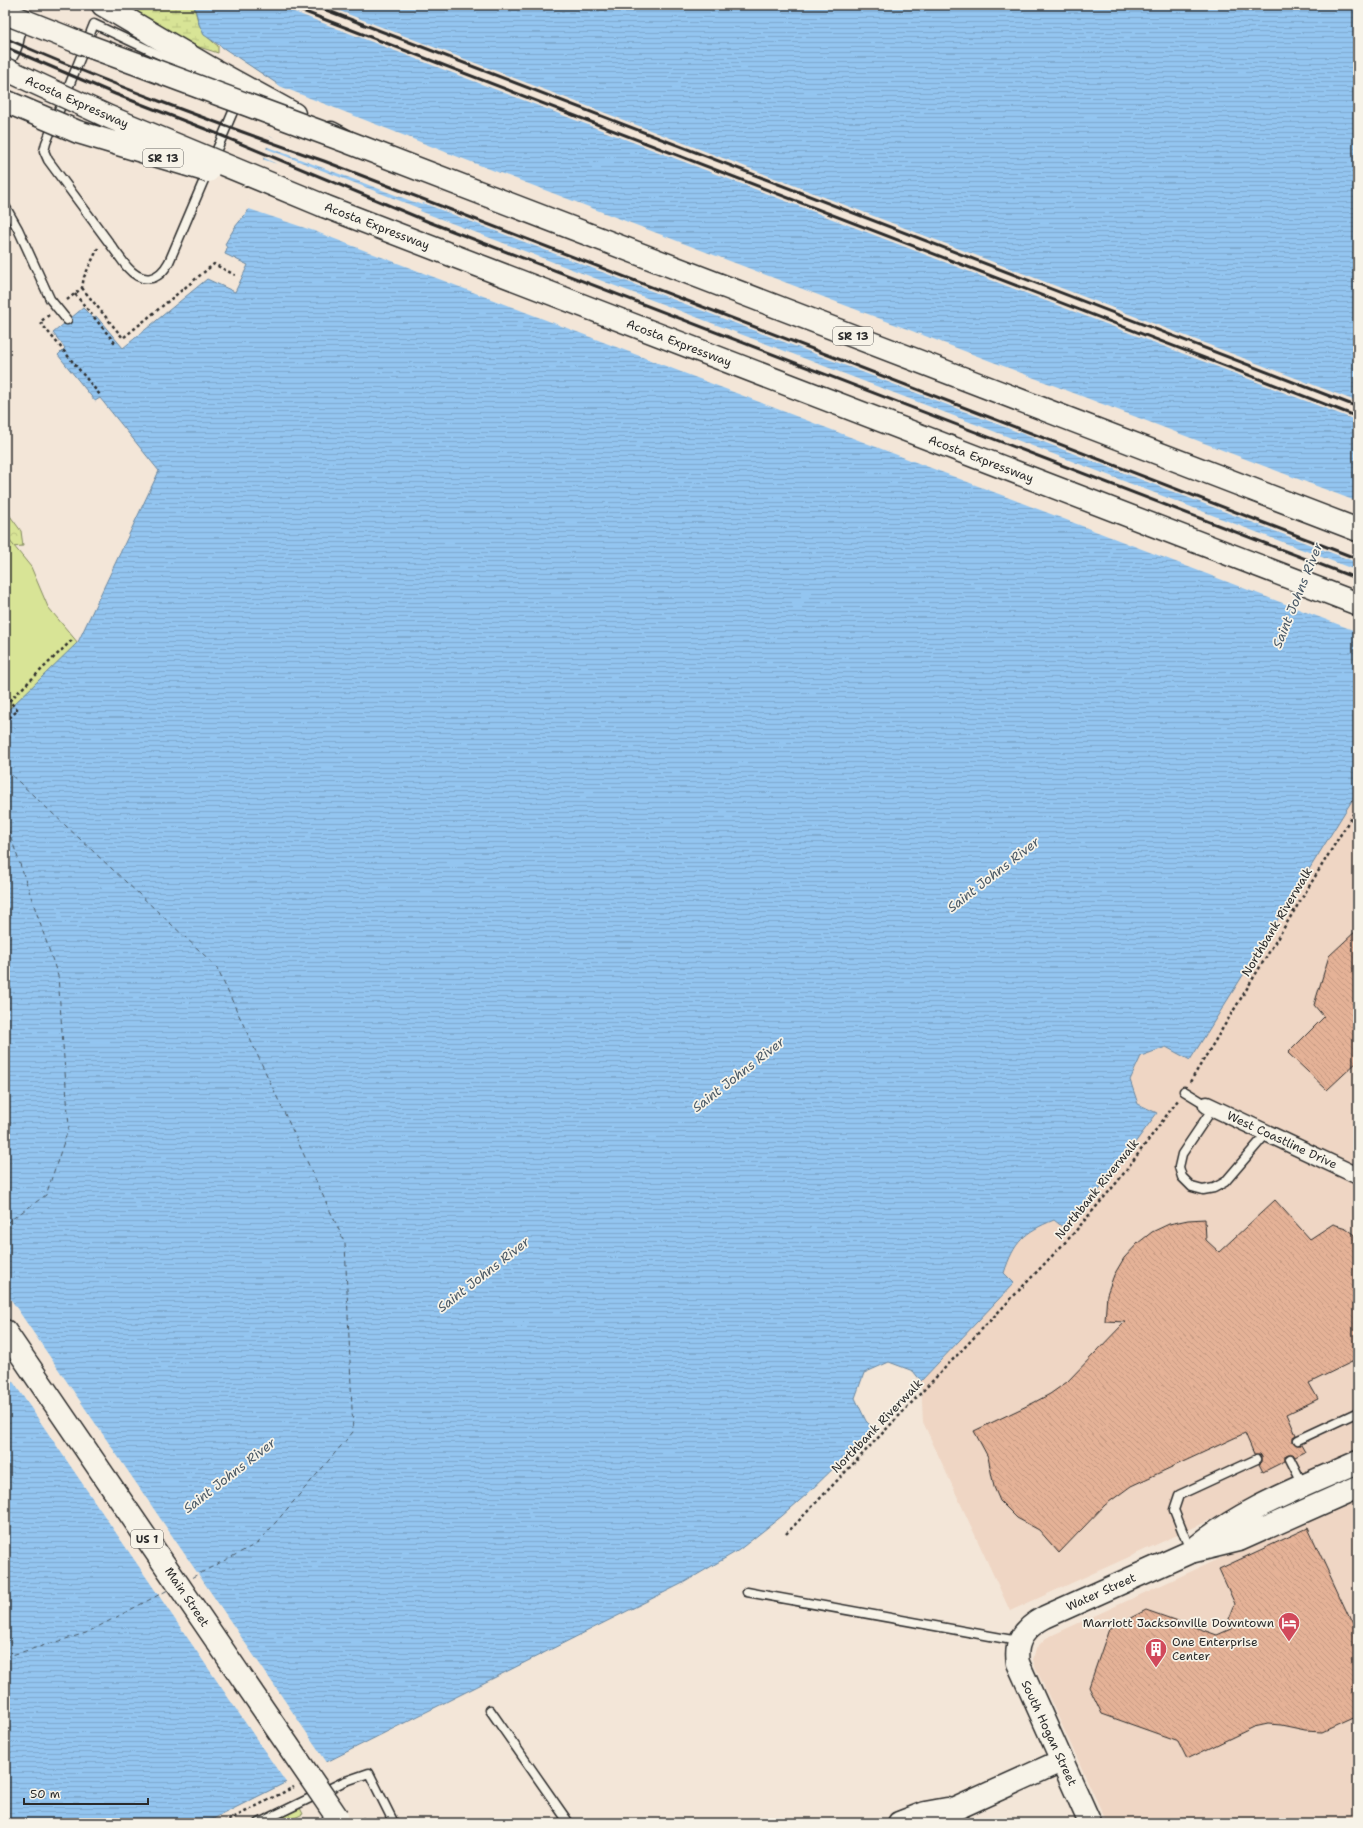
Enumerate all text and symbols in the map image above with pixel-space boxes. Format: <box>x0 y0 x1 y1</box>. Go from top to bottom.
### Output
street label: Acosta Expressway <box>23 72 131 132</box>
road number: SR 13 <box>143 149 183 167</box>
street label: Acosta Expressway <box>322 199 432 254</box>
street label: Acosta Expressway <box>624 316 734 371</box>
road number: SR 13 <box>833 327 873 345</box>
street label: Acosta Expressway <box>926 432 1036 487</box>
water label: Saint Johns River <box>1269 539 1327 650</box>
water label: Saint Johns River <box>944 833 1043 916</box>
street label: Northbank Riverwalk <box>1238 864 1316 980</box>
water label: Saint Johns River <box>689 1033 788 1116</box>
street label: West Coastline Drive <box>1224 1107 1340 1173</box>
street label: Northbank Riverwalk <box>1052 1135 1143 1243</box>
water label: Saint Johns River <box>434 1233 533 1316</box>
street label: Northbank Riverwalk <box>828 1375 926 1476</box>
water label: Saint Johns River <box>180 1434 279 1517</box>
road number: US 1 <box>131 1530 163 1548</box>
street label: Main Street <box>161 1564 213 1630</box>
street label: Water Street <box>1064 1569 1138 1615</box>
hotel icon: Marriott Jacksonville Downtown <box>1276 1610 1302 1643</box>
place label: Marriott Jacksonville Downtown <box>1083 1615 1274 1631</box>
place label: One Enterprise Center <box>1172 1634 1258 1664</box>
building icon: One Enterprise Center <box>1143 1636 1169 1669</box>
street label: South Hogan Street <box>1018 1678 1080 1788</box>
scale bar <box>24 1780 148 1806</box>
text: 50 m <box>30 1786 60 1802</box>

